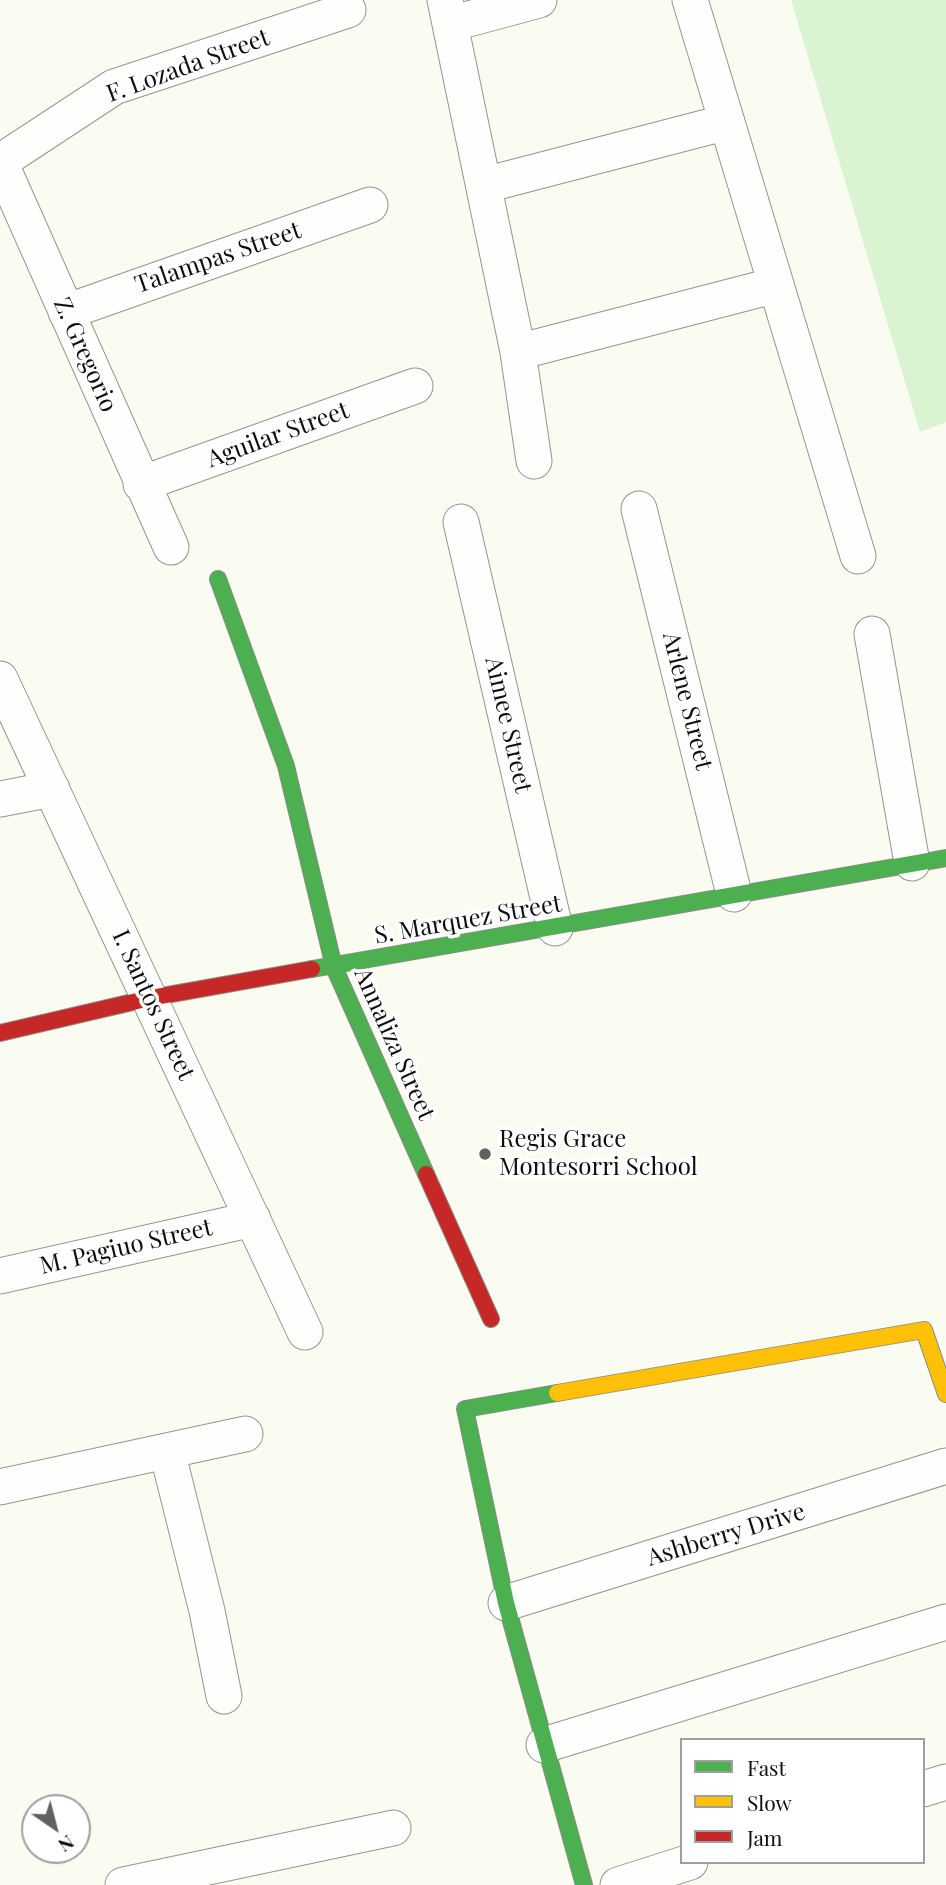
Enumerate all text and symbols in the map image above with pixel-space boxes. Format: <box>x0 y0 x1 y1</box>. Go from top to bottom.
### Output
street label: F. Lozada Street <box>103 23 273 109</box>
street label: Talampas Street <box>131 216 305 300</box>
street label: Z. Gregorio <box>47 293 123 417</box>
street label: Aguilar Street <box>203 396 353 474</box>
street label: Arlene Street <box>656 629 718 773</box>
street label: Aimee Street <box>478 654 538 796</box>
street label: S. Marquez Street <box>372 889 564 951</box>
street label: I. Santos Street <box>106 925 200 1085</box>
street label: Annaliza Street <box>348 963 440 1125</box>
place label: Regis Grace Montesorri School <box>499 1126 698 1182</box>
marker: Regis Grace Montesorri School <box>477 1146 493 1162</box>
street label: M. Pagiuo Street <box>37 1213 215 1281</box>
street label: Ashberry Drive <box>643 1497 809 1573</box>
legend <box>680 1738 925 1864</box>
text: Fast <box>747 1753 786 1781</box>
text: Slow <box>747 1788 792 1816</box>
north arrow <box>21 1794 91 1864</box>
text: Jam <box>747 1823 783 1851</box>
text: N <box>54 1830 80 1859</box>

